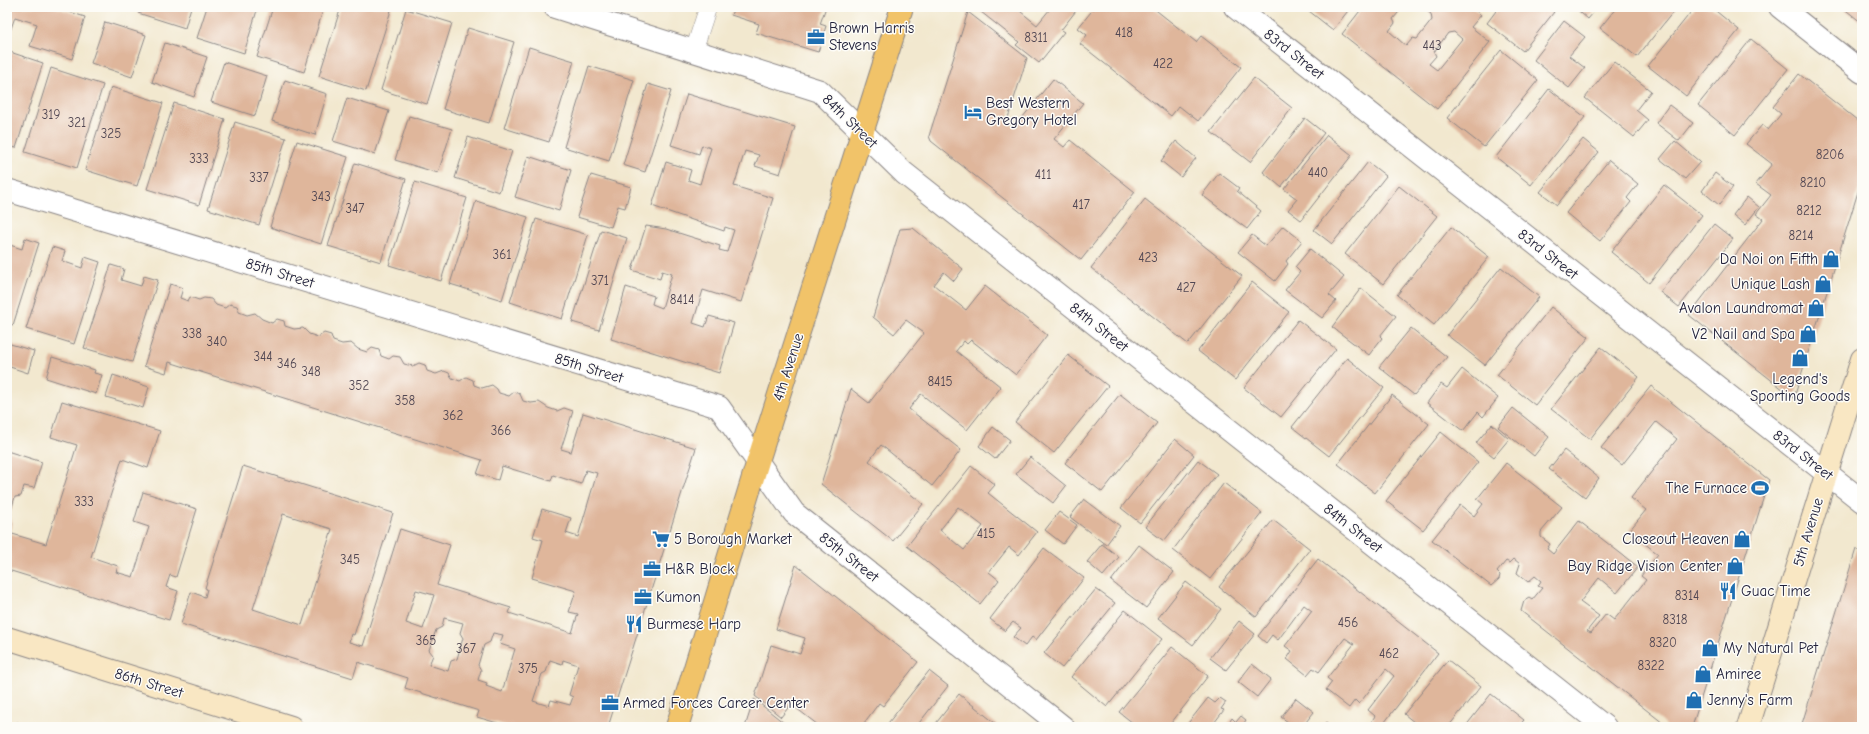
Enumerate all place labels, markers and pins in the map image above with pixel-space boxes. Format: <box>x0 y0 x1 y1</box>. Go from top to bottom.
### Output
place label: Brown Harris Stevens <box>829 19 914 54</box>
office icon: Brown Harris Stevens <box>806 27 826 47</box>
place label: Best Western Gregory Hotel <box>986 94 1077 129</box>
hotel icon: Best Western Gregory Hotel <box>963 102 983 122</box>
shop icon: Da Noi on Fifth <box>1821 249 1841 269</box>
place label: Da Noi on Fifth <box>1720 250 1818 268</box>
shop icon: Unique Lash <box>1813 274 1833 294</box>
place label: Unique Lash <box>1731 275 1810 293</box>
shop icon: Avalon Laundromat <box>1806 298 1826 318</box>
place label: Avalon Laundromat <box>1679 299 1804 317</box>
shop icon: V2 Nail and Spa <box>1798 324 1818 344</box>
place label: V2 Nail and Spa <box>1692 325 1795 343</box>
shop icon: Legend's Sporting Goods <box>1790 348 1810 368</box>
place label: Legend's Sporting Goods <box>1750 370 1850 405</box>
sports icon: The Furnace <box>1750 478 1770 498</box>
place label: The Furnace <box>1666 479 1747 497</box>
supermarket icon: 5 Borough Market <box>651 529 671 549</box>
shop icon: Closeout Heaven <box>1732 529 1752 549</box>
place label: 5 Borough Market <box>674 530 792 548</box>
place label: Closeout Heaven <box>1622 530 1729 548</box>
shop icon: Bay Ridge Vision Center <box>1725 556 1745 576</box>
place label: Bay Ridge Vision Center <box>1568 557 1722 575</box>
office icon: H&R Block <box>642 559 662 579</box>
place label: H&R Block <box>665 560 735 578</box>
restaurant icon: Guac Time <box>1718 581 1738 601</box>
place label: Guac Time <box>1741 582 1811 600</box>
office icon: Kumon <box>633 587 653 607</box>
place label: Kumon <box>656 588 701 606</box>
restaurant icon: Burmese Harp <box>624 614 644 634</box>
place label: Burmese Harp <box>647 615 741 633</box>
shop icon: My Natural Pet <box>1700 638 1720 658</box>
place label: My Natural Pet <box>1723 639 1819 657</box>
shop icon: Amiree <box>1693 664 1713 684</box>
place label: Amiree <box>1716 665 1762 683</box>
shop icon: Jenny's Farm <box>1684 690 1704 710</box>
place label: Jenny's Farm <box>1707 691 1793 709</box>
office icon: Armed Forces Career Center <box>600 693 620 713</box>
place label: Armed Forces Career Center <box>623 694 809 712</box>

